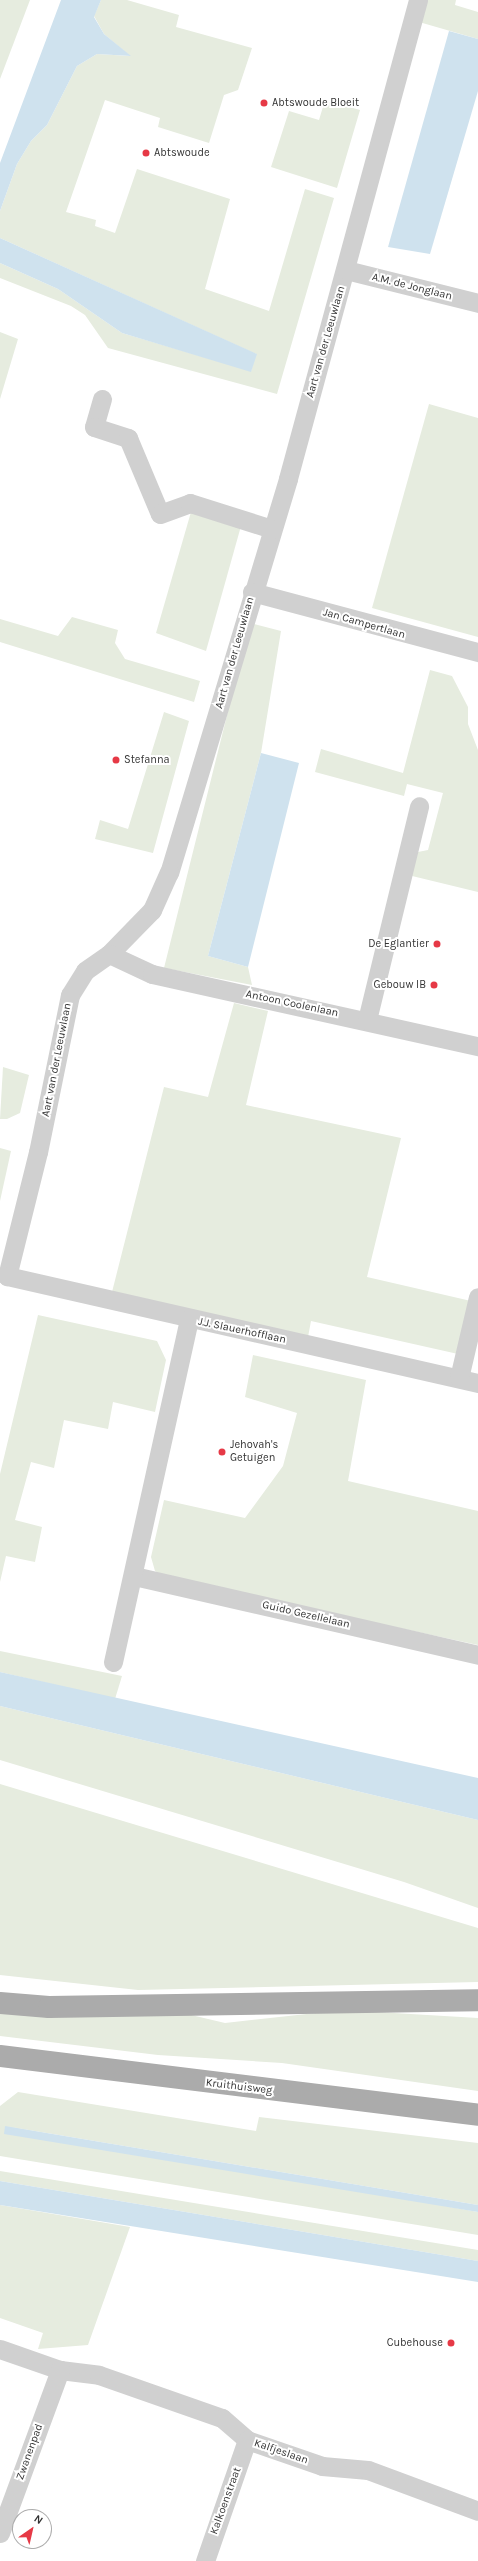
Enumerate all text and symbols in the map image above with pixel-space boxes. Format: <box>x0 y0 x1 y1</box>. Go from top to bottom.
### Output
place label: Abtswoude Bloeit <box>272 96 359 110</box>
marker: Abtswoude Bloeit <box>259 98 269 108</box>
place label: Abtswoude <box>154 146 210 160</box>
marker: Abtswoude <box>141 148 151 158</box>
street label: A.M. de Jonglaan <box>371 271 453 303</box>
street label: Aart van der Leeuwlaan <box>304 285 348 399</box>
street label: Aart van der Leeuwlaan <box>213 596 257 710</box>
street label: Jan Campertlaan <box>321 606 407 642</box>
place label: Stefanna <box>124 753 170 767</box>
marker: Stefanna <box>111 755 121 765</box>
place label: De Eglantier <box>368 937 429 951</box>
marker: De Eglantier <box>432 939 442 949</box>
place label: Gebouw IB <box>374 978 426 992</box>
marker: Gebouw IB <box>429 980 439 990</box>
street label: Antoon Coolenlaan <box>244 988 340 1020</box>
street label: Aart van der Leeuwlaan <box>39 1002 75 1118</box>
street label: J.J. Slauerhofflaan <box>197 1315 287 1347</box>
place label: Jehovah's Getuigen <box>230 1439 278 1465</box>
marker: Jehovah's Getuigen <box>217 1447 227 1457</box>
street label: Guido Gezellelaan <box>261 1599 351 1631</box>
street label: Kruithuisweg <box>205 2076 273 2098</box>
place label: Cubehouse <box>387 2336 443 2350</box>
marker: Cubehouse <box>446 2338 456 2348</box>
street label: Zwanenpad <box>14 2422 46 2482</box>
street label: Kalfjeslaan <box>252 2437 310 2467</box>
street label: Kalkoenstraat <box>208 2466 244 2536</box>
north arrow <box>12 2509 52 2549</box>
text: N <box>32 2512 45 2527</box>

